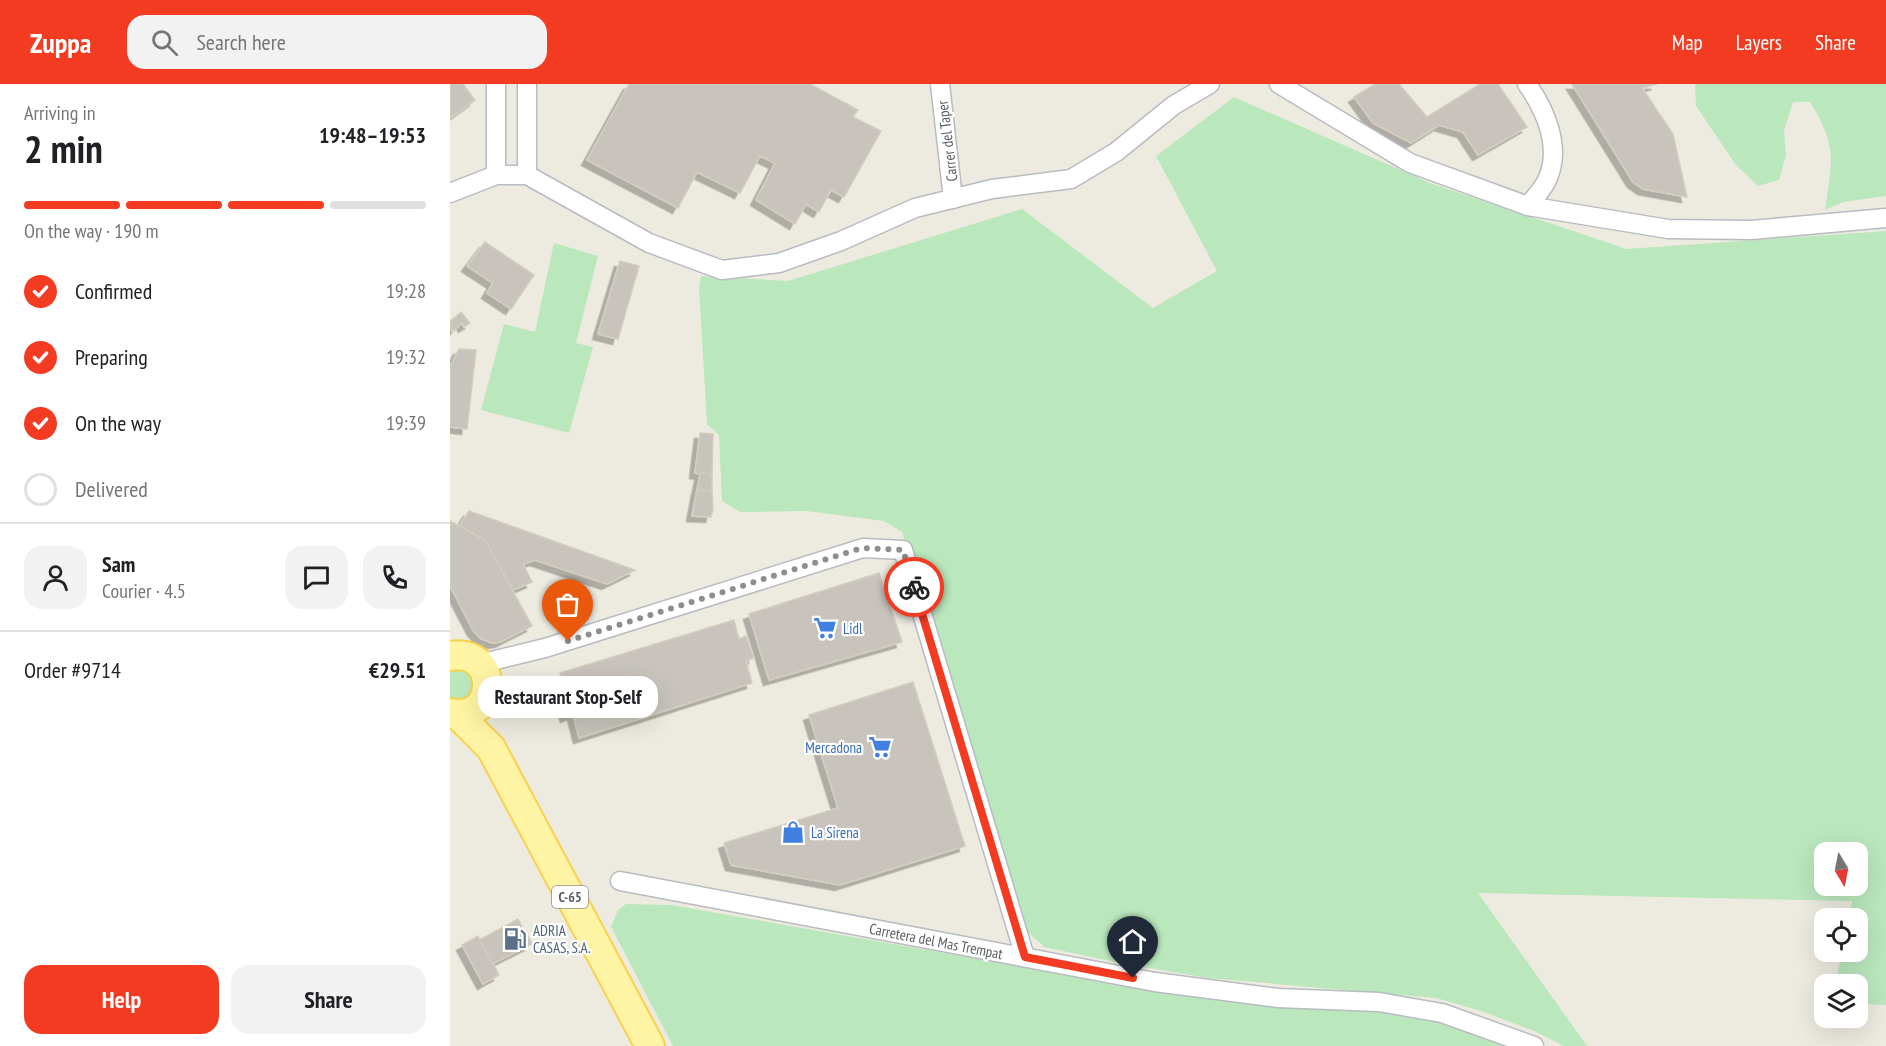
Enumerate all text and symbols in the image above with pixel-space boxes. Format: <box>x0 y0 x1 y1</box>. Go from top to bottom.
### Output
search box <box>127 15 547 69</box>
text: Zuppa <box>30 24 91 61</box>
icon: search <box>148 26 181 59</box>
text: Search here <box>196 28 286 56</box>
text: Map <box>1672 29 1703 56</box>
text: Layers <box>1736 29 1782 56</box>
text: Share <box>1815 29 1856 56</box>
street label: Carrer del Taper <box>932 98 961 183</box>
text: Arriving in <box>24 100 96 126</box>
text: 19:48–19:53 <box>319 121 426 149</box>
text: 2 min <box>24 123 103 174</box>
text: On the way · 190 m <box>24 218 159 244</box>
icon: check <box>24 275 57 308</box>
text: Confirmed <box>75 277 152 305</box>
text: 19:28 <box>386 278 426 304</box>
icon: check <box>24 341 57 374</box>
text: Preparing <box>75 343 148 371</box>
text: 19:32 <box>386 344 426 370</box>
icon: check <box>24 407 57 440</box>
text: On the way <box>75 409 161 437</box>
text: 19:39 <box>386 410 426 436</box>
text: Delivered <box>75 475 148 503</box>
button: person <box>24 546 87 609</box>
button: chat <box>285 546 348 609</box>
button: phone <box>363 546 426 609</box>
text: Sam <box>102 550 135 578</box>
courier <box>884 557 944 617</box>
icon: bike <box>898 571 931 604</box>
text: Courier · 4.5 <box>102 578 186 604</box>
pin <box>542 579 593 641</box>
icon: bag <box>551 588 584 621</box>
supermarket icon: Lidl <box>812 615 838 641</box>
place label: Lidl <box>843 619 863 638</box>
text: Order #9714 <box>24 656 121 684</box>
text: €29.51 <box>369 656 426 684</box>
callout: Restaurant Stop-Self <box>478 677 658 719</box>
text: Restaurant Stop-Self <box>495 684 641 710</box>
supermarket icon: Mercadona <box>867 734 893 760</box>
place label: Mercadona <box>805 738 862 757</box>
shop icon: La Sirena <box>780 819 806 845</box>
place label: La Sirena <box>811 823 859 842</box>
north arrow <box>1814 842 1868 896</box>
map controls <box>1814 842 1868 1028</box>
road number: C-65 <box>552 886 588 908</box>
button: locate <box>1814 908 1868 962</box>
pin <box>1107 916 1158 978</box>
street label: Carretera del Mas Trempat <box>868 919 1004 963</box>
place label: ADRIA CASAS, S.A. <box>533 921 591 957</box>
icon: home <box>1116 925 1149 958</box>
fuel station icon: ADRIA CASAS, S.A. <box>502 926 528 952</box>
button: Help <box>24 965 219 1034</box>
button: Share <box>231 965 426 1034</box>
button: layers <box>1814 974 1868 1028</box>

